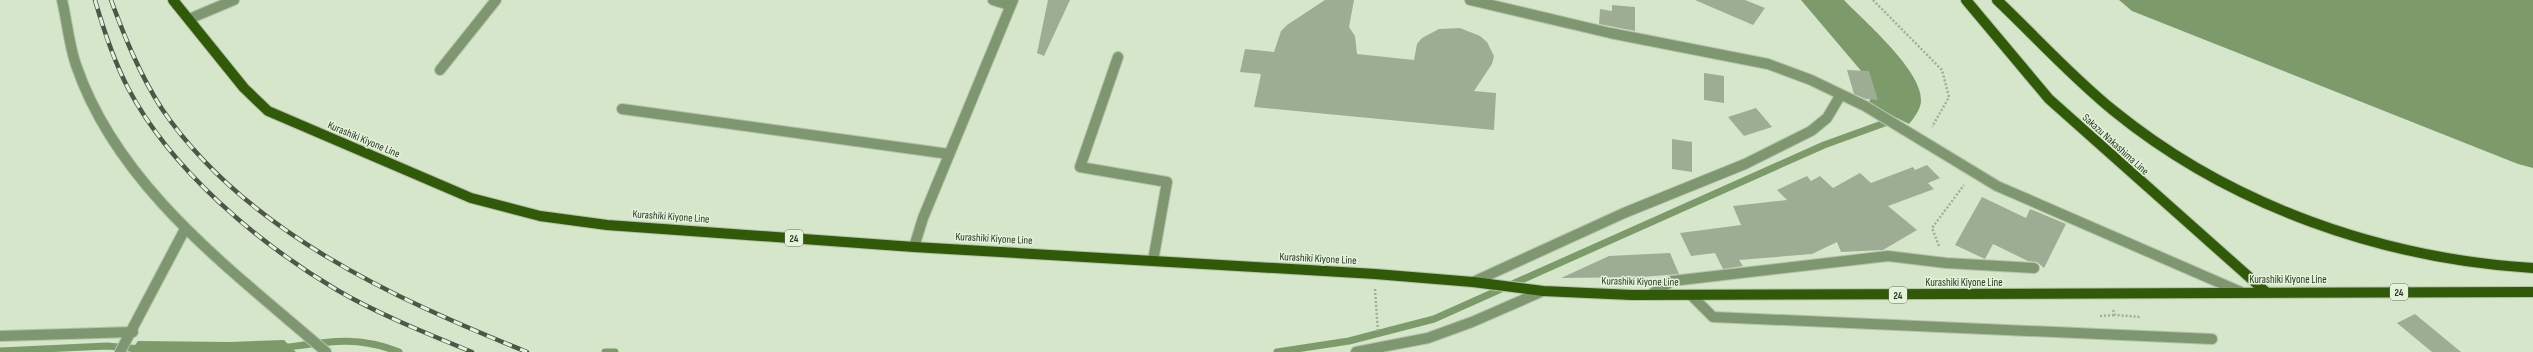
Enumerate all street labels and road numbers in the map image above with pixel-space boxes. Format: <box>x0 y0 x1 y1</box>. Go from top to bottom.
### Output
street label: Sakazu Nakashima Line <box>2080 111 2152 178</box>
street label: Kurashiki Kiyone Line <box>326 118 402 161</box>
street label: Kurashiki Kiyone Line <box>632 207 710 226</box>
road number: 24 <box>785 230 803 246</box>
street label: Kurashiki Kiyone Line <box>955 230 1033 247</box>
street label: Kurashiki Kiyone Line <box>1279 250 1357 267</box>
street label: Kurashiki Kiyone Line <box>2249 273 2327 286</box>
street label: Kurashiki Kiyone Line <box>1601 274 1679 289</box>
street label: Kurashiki Kiyone Line <box>1925 276 2003 289</box>
road number: 24 <box>2390 284 2408 300</box>
road number: 24 <box>1889 287 1907 303</box>

